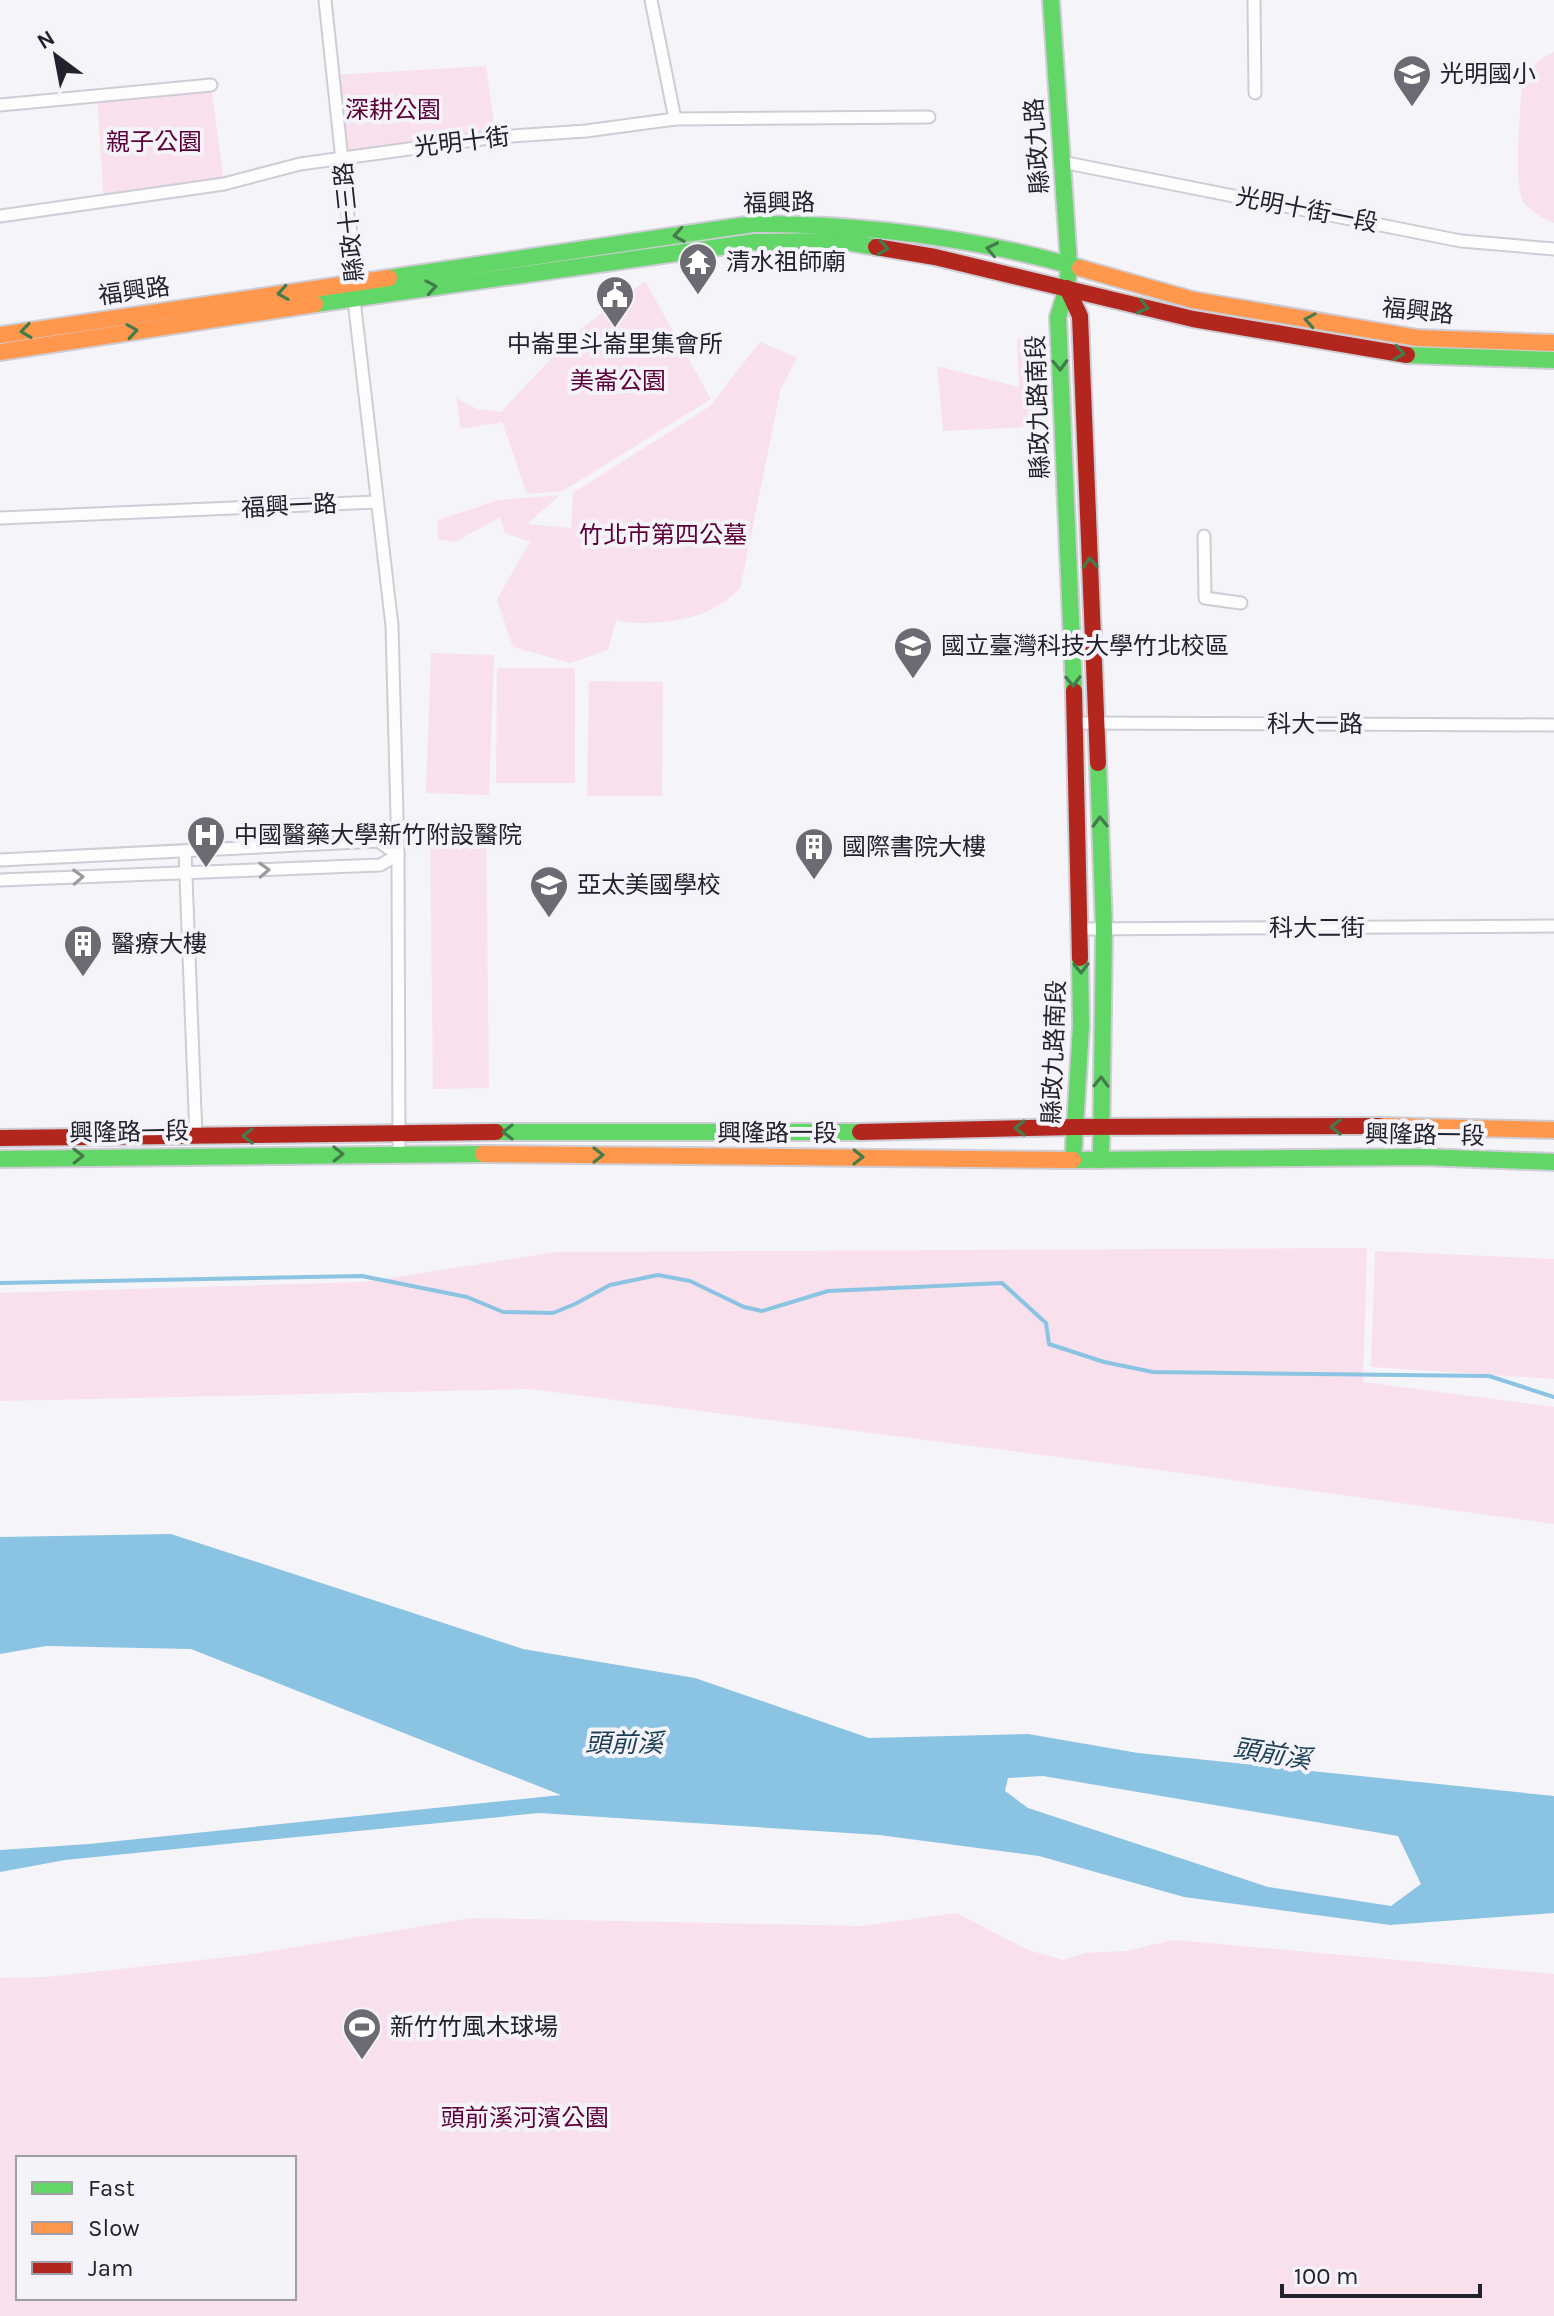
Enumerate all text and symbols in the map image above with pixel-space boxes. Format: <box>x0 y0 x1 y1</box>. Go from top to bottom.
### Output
north arrow <box>16 16 96 96</box>
text: N <box>32 25 60 55</box>
school or university icon: 光明國小 <box>1391 53 1433 108</box>
place label: 光明國小 <box>1440 60 1536 88</box>
park label: 深耕公園 <box>345 96 441 124</box>
street label: 縣政九路 <box>1020 97 1054 195</box>
street label: 光明十街 <box>413 122 511 162</box>
park label: 親子公園 <box>106 128 202 156</box>
street label: 縣政十三路 <box>329 161 369 283</box>
street label: 光明十街一段 <box>1234 183 1380 237</box>
street label: 福興路 <box>743 188 815 218</box>
one-way arrow <box>672 226 686 243</box>
one-way arrow <box>876 239 890 256</box>
temple icon: 清水祖師廟 <box>677 241 719 296</box>
one-way arrow <box>986 241 1000 258</box>
place label: 清水祖師廟 <box>726 248 846 276</box>
street label: 福興路 <box>96 272 172 310</box>
public building icon: 中崙里斗崙里集會所 <box>594 274 636 329</box>
one-way arrow <box>424 279 437 296</box>
one-way arrow <box>276 283 290 300</box>
street label: 福興路 <box>1381 293 1455 329</box>
one-way arrow <box>1135 297 1149 314</box>
one-way arrow <box>1303 312 1316 329</box>
one-way arrow <box>19 322 33 339</box>
one-way arrow <box>126 324 139 341</box>
place label: 中崙里斗崙里集會所 <box>507 330 723 358</box>
street label: 縣政九路南段 <box>1021 335 1055 479</box>
one-way arrow <box>1392 343 1405 360</box>
one-way arrow <box>1051 359 1068 372</box>
park label: 美崙公園 <box>570 367 666 395</box>
street label: 福興一路 <box>240 490 338 522</box>
park label: 竹北市第四公墓 <box>579 521 747 549</box>
one-way arrow <box>1082 556 1099 569</box>
school or university icon: 國立臺灣科技大學竹北校區 <box>892 625 934 680</box>
place label: 國立臺灣科技大學竹北校區 <box>941 632 1229 660</box>
one-way arrow <box>1065 675 1082 688</box>
street label: 科大一路 <box>1267 710 1363 738</box>
hospital icon: 中國醫藥大學新竹附設醫院 <box>185 814 227 869</box>
one-way arrow <box>1091 815 1108 828</box>
place label: 中國醫藥大學新竹附設醫院 <box>234 821 522 849</box>
building icon: 國際書院大樓 <box>793 826 835 881</box>
place label: 國際書院大樓 <box>842 833 986 861</box>
one-way arrow <box>258 861 271 878</box>
school or university icon: 亞太美國學校 <box>528 864 570 919</box>
one-way arrow <box>72 869 85 886</box>
place label: 亞太美國學校 <box>577 871 721 899</box>
street label: 科大二街 <box>1269 914 1365 942</box>
building icon: 醫療大樓 <box>62 923 104 978</box>
place label: 醫療大樓 <box>111 930 207 958</box>
one-way arrow <box>1072 962 1090 975</box>
street label: 縣政九路南段 <box>1037 980 1071 1124</box>
one-way arrow <box>1092 1075 1110 1088</box>
street label: 興隆路一段 <box>69 1117 189 1147</box>
one-way arrow <box>1329 1118 1342 1136</box>
street label: 興隆路一段 <box>717 1119 837 1147</box>
one-way arrow <box>1013 1119 1026 1137</box>
street label: 興隆路一段 <box>1365 1120 1485 1150</box>
one-way arrow <box>501 1123 514 1141</box>
one-way arrow <box>241 1127 254 1145</box>
one-way arrow <box>332 1145 345 1163</box>
one-way arrow <box>592 1146 605 1164</box>
one-way arrow <box>72 1148 85 1165</box>
one-way arrow <box>852 1149 865 1166</box>
water label: 頭前溪 <box>585 1728 667 1759</box>
water label: 頭前溪 <box>1231 1733 1317 1776</box>
sports icon: 新竹竹風木球場 <box>341 2006 383 2061</box>
place label: 新竹竹風木球場 <box>390 2013 558 2041</box>
park label: 頭前溪河濱公園 <box>441 2104 609 2132</box>
legend <box>16 2156 296 2300</box>
text: Fast <box>88 2174 135 2202</box>
text: Slow <box>88 2214 140 2242</box>
scale bar <box>1282 2248 1480 2298</box>
text: Jam <box>88 2254 133 2282</box>
text: 100 m <box>1294 2262 1359 2290</box>

